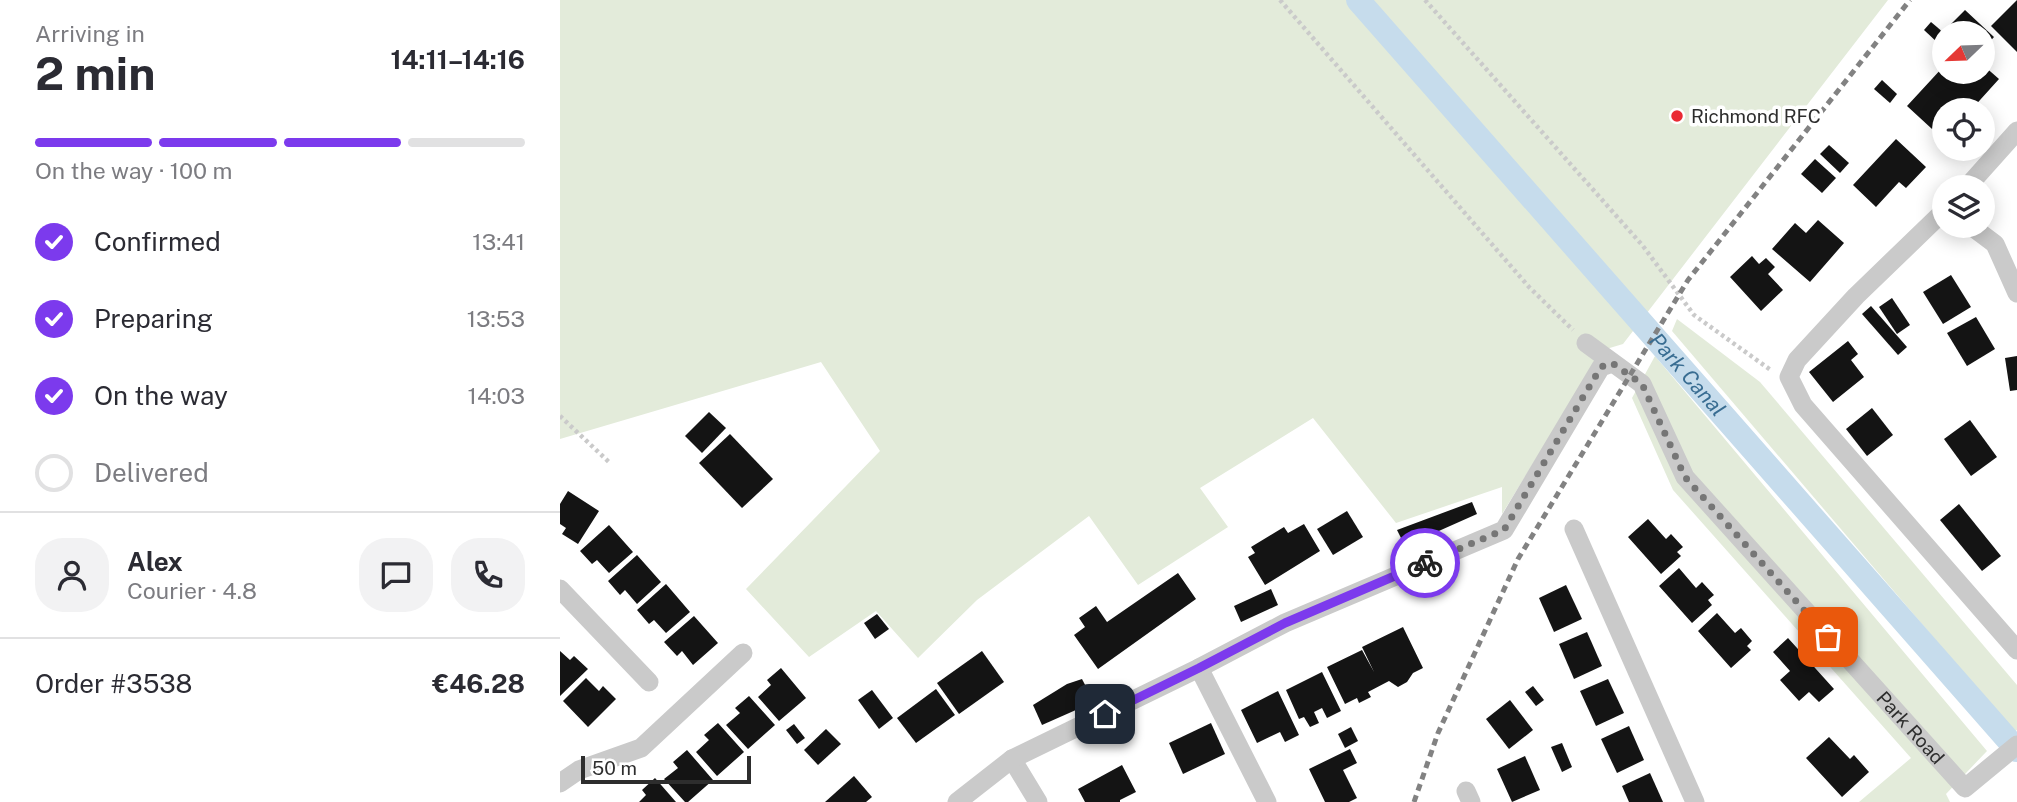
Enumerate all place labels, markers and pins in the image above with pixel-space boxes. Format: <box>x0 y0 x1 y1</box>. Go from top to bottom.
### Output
place label: Richmond RFC <box>1691 105 1821 127</box>
marker: Richmond RFC <box>1669 108 1685 124</box>
pin <box>1798 607 1858 667</box>
pin <box>1075 684 1135 744</box>

